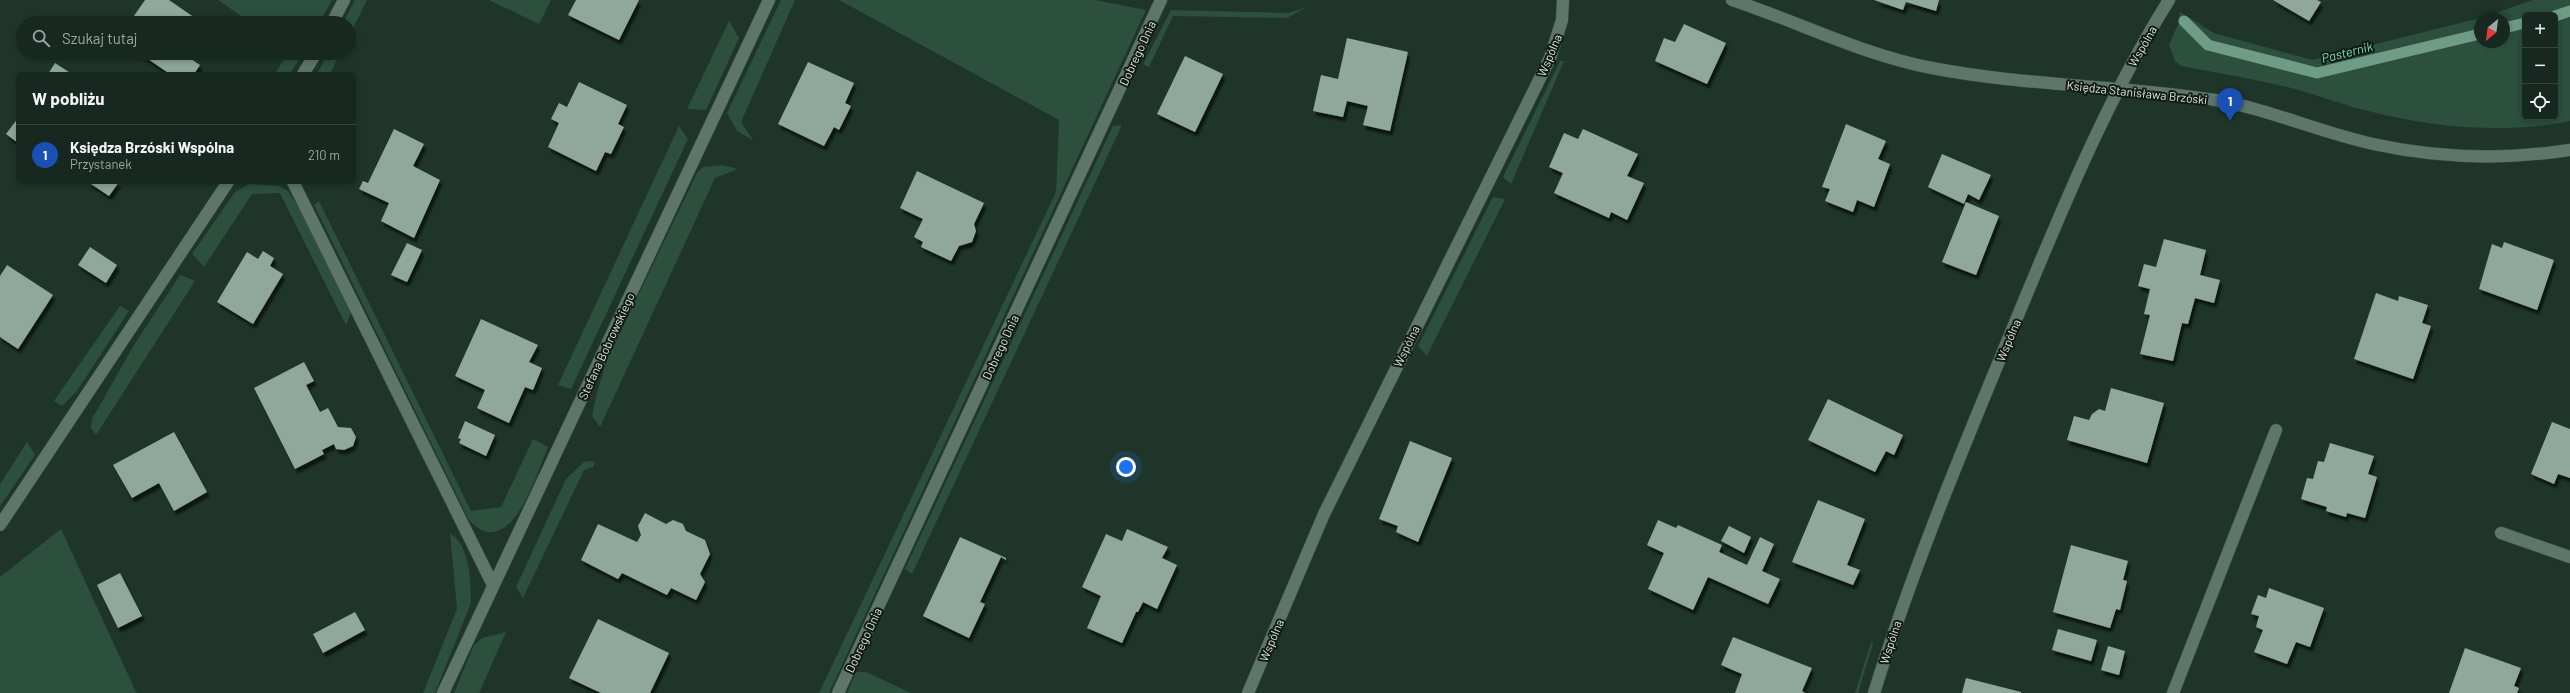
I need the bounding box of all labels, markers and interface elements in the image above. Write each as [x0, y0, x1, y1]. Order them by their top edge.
north arrow [2474, 12, 2510, 48]
map controls [2522, 12, 2558, 120]
button: + [2522, 12, 2558, 48]
search box [16, 16, 356, 60]
street label: Dobrego Dnia [1116, 18, 1158, 88]
street label: Wspólna [2125, 23, 2159, 69]
icon: search [30, 27, 52, 49]
text: Szukaj tutaj [62, 29, 138, 47]
street label: Wspólna [1534, 32, 1564, 78]
water label: Pasternik [2320, 38, 2375, 66]
button: − [2522, 48, 2558, 84]
street label: Księdza Stanisława Brzóski [2066, 78, 2208, 106]
button: locate [2522, 84, 2558, 120]
text: W pobliżu [32, 88, 105, 108]
pin: 1 [2217, 88, 2243, 121]
text: Księdza Brzóski Wspólna [70, 138, 234, 156]
text: 1 [43, 147, 47, 163]
text: 210 m [308, 147, 340, 163]
text: Przystanek [70, 156, 132, 172]
street label: Stefana Bobrowskiego [575, 290, 637, 402]
street label: Dobrego Dnia [979, 312, 1021, 382]
street label: Wspólna [1993, 317, 2023, 363]
street label: Wspólna [1390, 323, 1422, 369]
your location [1116, 457, 1136, 477]
street label: Dobrego Dnia [842, 605, 884, 675]
street label: Wspólna [1256, 617, 1286, 663]
street label: Wspólna [1876, 619, 1904, 665]

